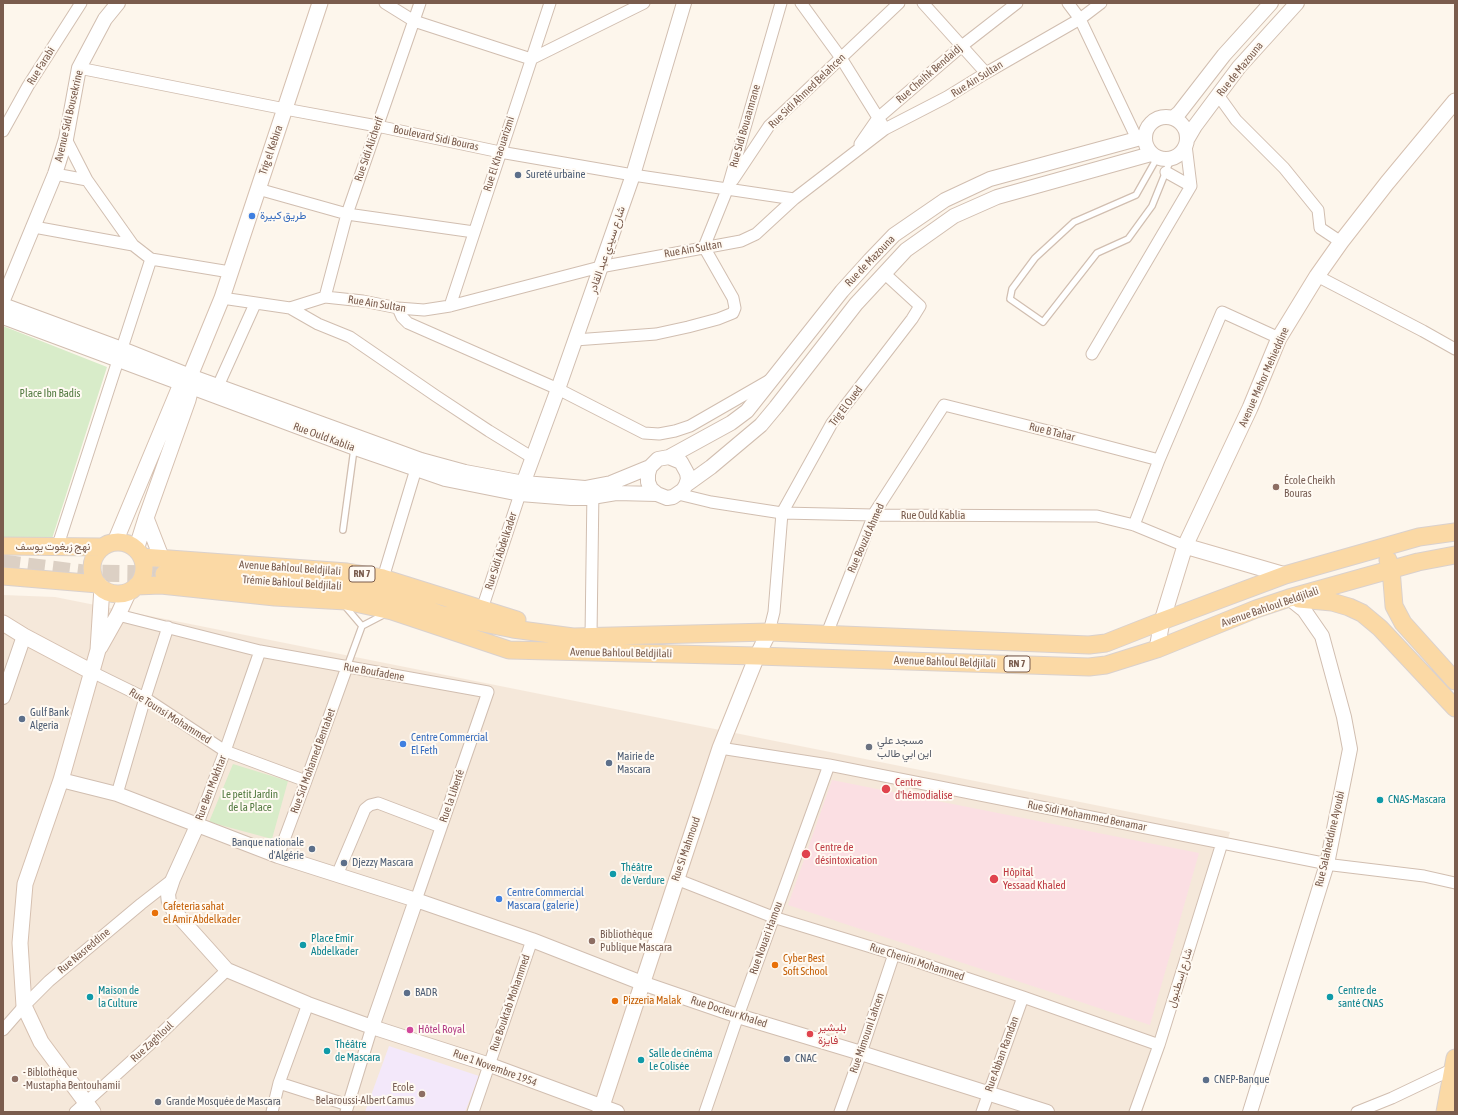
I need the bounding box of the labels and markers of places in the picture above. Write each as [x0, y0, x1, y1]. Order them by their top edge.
place label: Sureté urbaine [526, 168, 585, 182]
marker: Sureté urbaine [513, 170, 523, 180]
place label: طريق كبيرة [260, 209, 306, 223]
marker: طريق كبيرة [247, 211, 257, 221]
place label: École Cheikh Bouras [1284, 474, 1335, 500]
marker: École Cheikh Bouras [1271, 482, 1281, 492]
place label: Gulf Bank Algeria [30, 706, 69, 732]
marker: Gulf Bank Algeria [17, 714, 27, 724]
place label: Centre Commercial El Feth [411, 731, 488, 757]
place label: مسجد علي اين ابي طالب [877, 734, 932, 760]
marker: Centre Commercial El Feth [398, 739, 408, 749]
marker: مسجد علي اين ابي طالب [864, 742, 874, 752]
place label: Mairie de Mascara [617, 750, 654, 776]
marker: Mairie de Mascara [604, 758, 614, 768]
place label: Centre d'hémodialise [895, 776, 953, 802]
marker: Centre d'hémodialise [880, 783, 892, 795]
place label: CNAS-Mascara [1388, 793, 1446, 807]
marker: CNAS-Mascara [1375, 795, 1385, 805]
place label: Banque nationale d'Algérie [232, 836, 304, 862]
place label: Centre de désintoxication [815, 841, 877, 867]
marker: Banque nationale d'Algérie [307, 844, 317, 854]
marker: Centre de désintoxication [800, 848, 812, 860]
place label: Djezzy Mascara [352, 856, 413, 870]
marker: Djezzy Mascara [339, 858, 349, 868]
place label: Théâtre de Verdure [621, 861, 665, 887]
place label: Hôpital Yessaad Khaled [1003, 866, 1066, 892]
marker: Théâtre de Verdure [608, 869, 618, 879]
marker: Hôpital Yessaad Khaled [988, 873, 1000, 885]
place label: Centre Commercial Mascara ( galerie ) [507, 886, 584, 912]
marker: Centre Commercial Mascara ( galerie ) [494, 894, 504, 904]
place label: Cafeteria sahat el Amir Abdelkader [163, 900, 240, 926]
marker: Cafeteria sahat el Amir Abdelkader [150, 908, 160, 918]
place label: Bibliothèque Publique Mascara [600, 928, 672, 954]
place label: Place Emir Abdelkader [311, 932, 358, 958]
marker: Bibliothèque Publique Mascara [587, 936, 597, 946]
marker: Place Emir Abdelkader [298, 940, 308, 950]
place label: Cyber Best Soft School [783, 952, 828, 978]
marker: Cyber Best Soft School [770, 960, 780, 970]
place label: Maison de la Culture [98, 984, 139, 1010]
place label: Centre de santé CNAS [1338, 984, 1383, 1010]
place label: BADR [415, 986, 437, 1000]
marker: BADR [402, 988, 412, 998]
marker: Maison de la Culture [85, 992, 95, 1002]
marker: Centre de santé CNAS [1325, 992, 1335, 1002]
place label: Pizzeria Malak [623, 994, 681, 1008]
marker: Pizzeria Malak [610, 996, 620, 1006]
place label: بلبشير فايزة [818, 1021, 846, 1047]
place label: Hôtel Royal [418, 1023, 465, 1037]
marker: Hôtel Royal [405, 1025, 415, 1035]
marker: بلبشير فايزة [805, 1029, 815, 1039]
place label: Théâtre de Mascara [335, 1038, 380, 1064]
marker: Théâtre de Mascara [322, 1046, 332, 1056]
place label: Salle de cinéma Le Colisée [649, 1047, 713, 1073]
place label: CNAC [795, 1052, 817, 1066]
marker: CNAC [782, 1054, 792, 1064]
marker: Salle de cinéma Le Colisée [636, 1055, 646, 1065]
place label: - Biblothèque -Mustapha Bentouhamii [23, 1066, 120, 1092]
place label: CNEP-Banque [1214, 1073, 1269, 1087]
marker: - Biblothèque -Mustapha Bentouhamii [10, 1074, 20, 1084]
marker: CNEP-Banque [1201, 1075, 1211, 1085]
place label: Ecole Belaroussi-Albert Camus [315, 1081, 414, 1107]
marker: Ecole Belaroussi-Albert Camus [417, 1089, 427, 1099]
place label: Grande Mosquée de Mascara [166, 1095, 281, 1109]
marker: Grande Mosquée de Mascara [153, 1097, 163, 1107]

